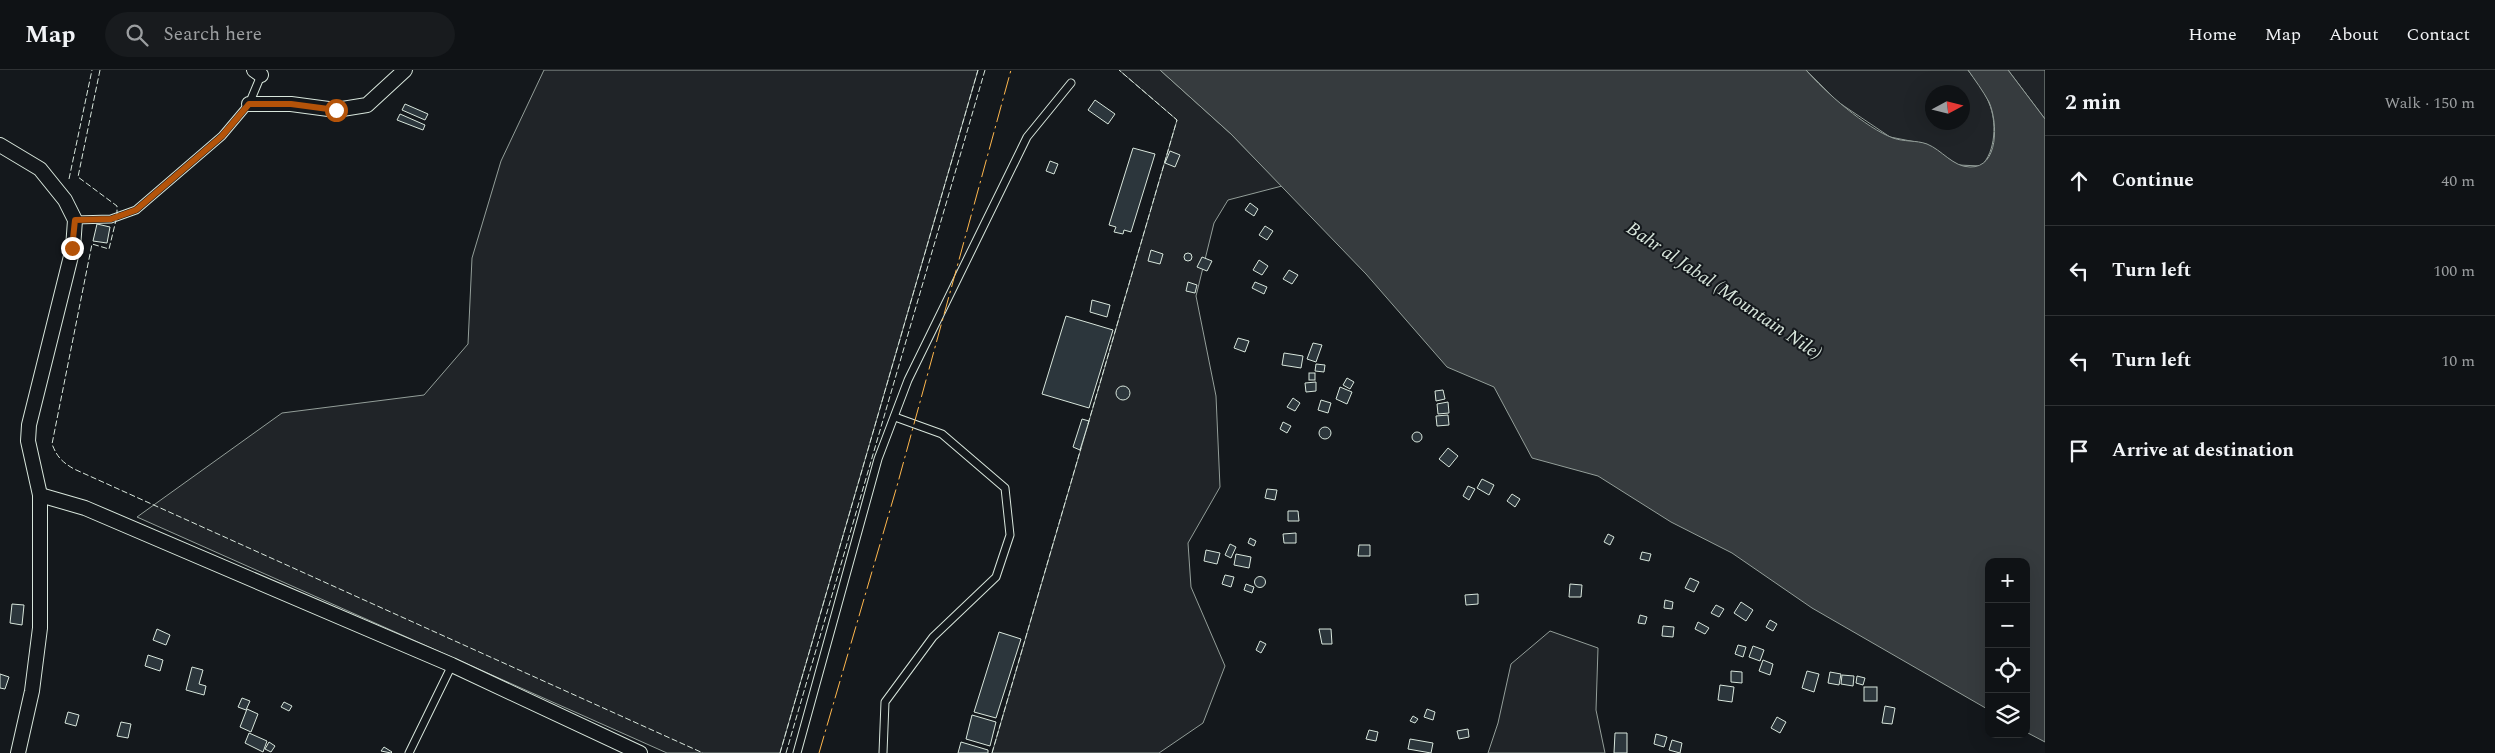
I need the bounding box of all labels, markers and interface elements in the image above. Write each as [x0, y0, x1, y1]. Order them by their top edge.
search box [105, 12, 455, 57]
text: Map [25, 17, 75, 53]
text: Search here [163, 20, 262, 49]
icon: search [123, 21, 151, 49]
text: Home [2188, 21, 2237, 48]
text: Map [2265, 21, 2301, 48]
text: About [2329, 21, 2379, 48]
text: Contact [2407, 21, 2470, 48]
north arrow [1925, 85, 1970, 130]
text: 2 min [2065, 87, 2121, 119]
text: Walk · 150 m [2384, 91, 2475, 115]
route start [325, 99, 348, 122]
text: Continue [2112, 166, 2194, 195]
icon: ahead [2065, 167, 2093, 195]
text: 40 m [2441, 169, 2475, 193]
water label: Bahr al Jabal (Mountain Nile) [1620, 214, 1828, 368]
route end [61, 237, 84, 260]
text: Turn left [2112, 256, 2191, 285]
icon: left [2065, 257, 2093, 285]
text: 100 m [2433, 259, 2475, 283]
text: Turn left [2112, 346, 2191, 375]
icon: left [2065, 347, 2093, 375]
text: 10 m [2441, 349, 2475, 373]
text: Arrive at destination [2112, 436, 2294, 465]
icon: arrive [2065, 437, 2093, 465]
map controls [1985, 558, 2030, 738]
button: + [1985, 558, 2030, 603]
button: − [1985, 603, 2030, 648]
button: locate [1985, 648, 2030, 693]
button: layers [1985, 693, 2030, 738]

